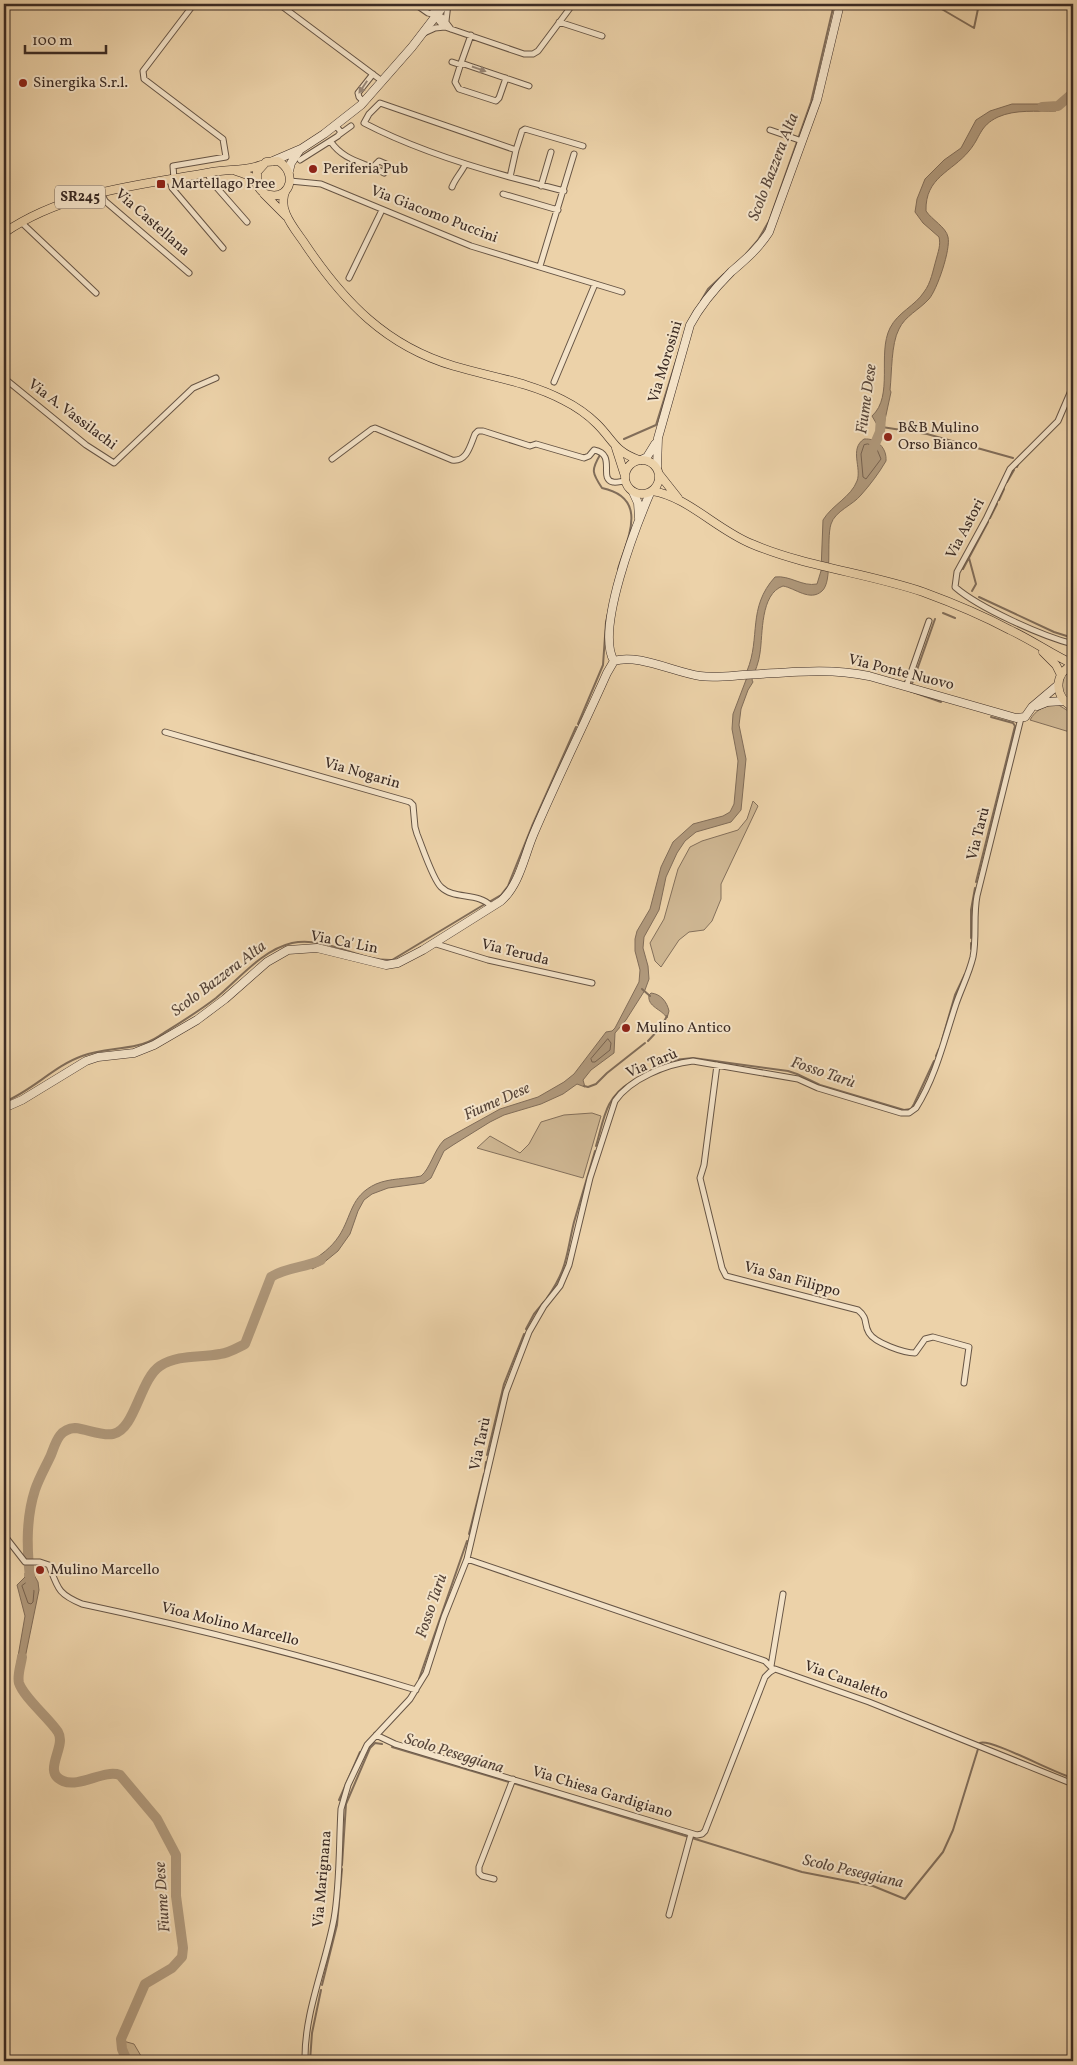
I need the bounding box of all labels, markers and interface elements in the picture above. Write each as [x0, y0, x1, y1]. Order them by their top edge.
scale bar [25, 22, 106, 54]
text: 100 m [32, 31, 72, 52]
one-way arrow [472, 66, 487, 74]
place label: Sinergika S.r.l. [33, 73, 128, 94]
marker: Sinergika S.r.l. [17, 77, 29, 89]
one-way arrow [359, 80, 368, 94]
water label: Scolo Bazzera Alta [743, 110, 805, 224]
place label: Periferia Pub [323, 159, 408, 180]
marker: Periferia Pub [307, 163, 319, 175]
place label: Martellago Pree [171, 174, 275, 195]
marker: Martellago Pree [155, 178, 167, 190]
street label: Via Giacomo Puccini [367, 181, 501, 249]
street label: Via Castellana [110, 184, 194, 262]
road number: SR245 [55, 186, 105, 208]
street label: Via Morosini [644, 318, 688, 406]
water label: Fiume Dese [851, 362, 883, 435]
street label: Via A. Vassilachi [23, 375, 121, 455]
place label: B&B Mulino Orso Bianco [898, 418, 979, 456]
marker: B&B Mulino Orso Bianco [882, 431, 894, 443]
street label: Via Astori [941, 495, 991, 563]
street label: Via Ponte Nuovo [846, 650, 956, 696]
street label: Via Nogarin [321, 753, 403, 795]
street label: Via Tarù [962, 805, 996, 863]
street label: Via Ca' Lin [308, 926, 380, 960]
street label: Via Teruda [479, 934, 551, 972]
water label: Scolo Bazzera Alta [167, 936, 271, 1022]
place label: Mulino Antico [636, 1018, 731, 1039]
marker: Mulino Antico [620, 1022, 632, 1034]
street label: Via Tarù [623, 1044, 681, 1084]
water label: Fosso Tarù [788, 1052, 858, 1094]
water label: Fiume Dese [460, 1078, 534, 1126]
street label: Via San Filippo [742, 1257, 842, 1303]
street label: Via Tarù [465, 1415, 497, 1473]
place label: Mulino Marcello [50, 1560, 160, 1581]
marker: Mulino Marcello [34, 1564, 46, 1576]
water label: Fosso Tarù [411, 1571, 453, 1641]
street label: Vioa Molino Marcello [159, 1598, 301, 1652]
street label: Via Canaletto [801, 1656, 891, 1706]
water label: Scolo Peseggiana [402, 1728, 507, 1780]
street label: Via Chiesa Gardigiano [529, 1762, 675, 1824]
street label: Via Marignana [308, 1830, 338, 1928]
water label: Scolo Peseggiana [800, 1850, 906, 1894]
water label: Fiume Dese [150, 1861, 176, 1933]

